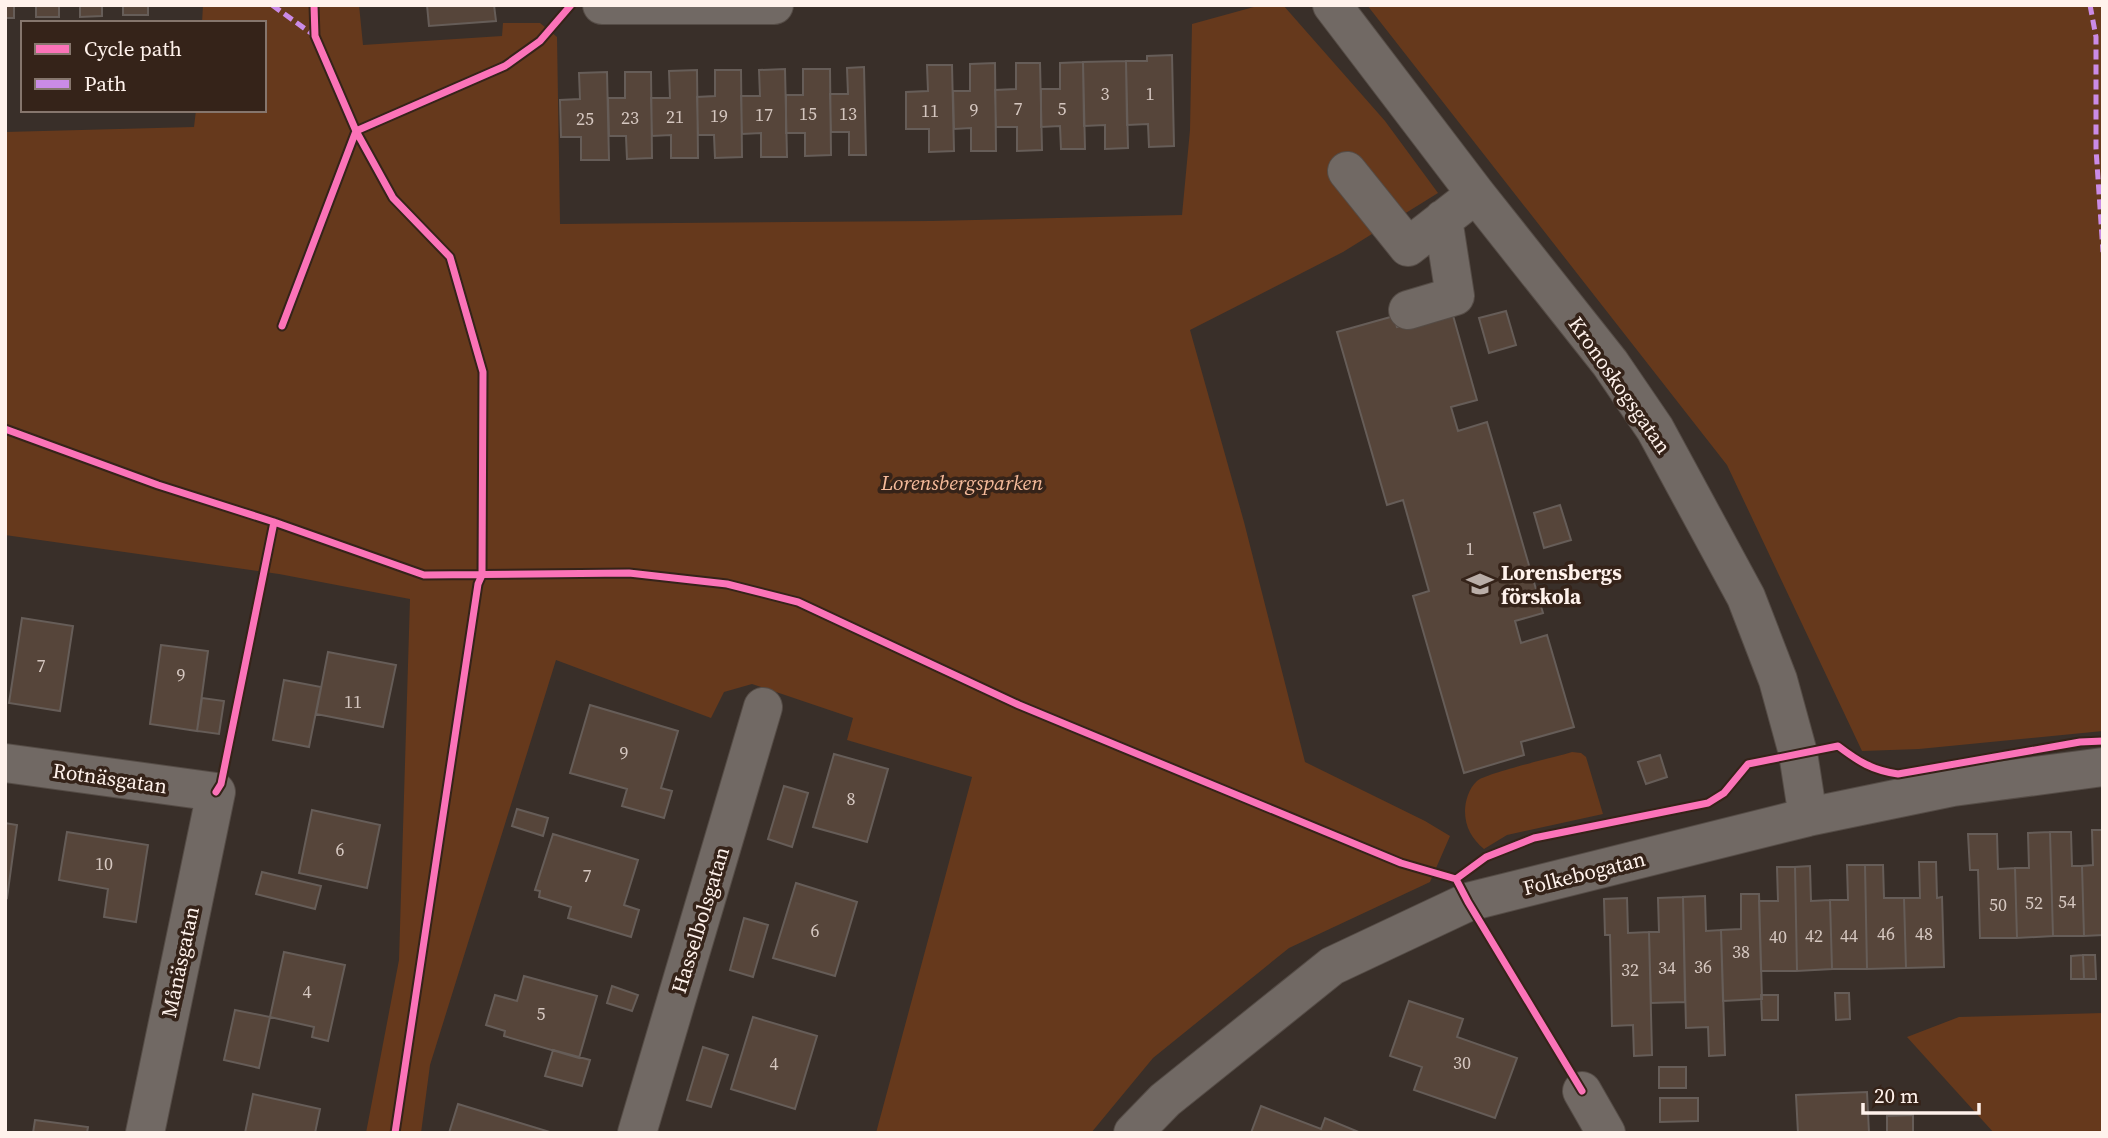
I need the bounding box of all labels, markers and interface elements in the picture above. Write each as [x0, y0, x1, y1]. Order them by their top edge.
legend [21, 21, 266, 112]
text: Cycle path [84, 34, 182, 63]
text: Path [84, 69, 127, 98]
house number: 3 [1101, 81, 1110, 106]
house number: 1 [1146, 81, 1155, 106]
house number: 7 [1014, 96, 1023, 121]
house number: 5 [1058, 96, 1067, 121]
house number: 9 [970, 97, 979, 122]
house number: 11 [921, 98, 939, 123]
house number: 15 [799, 101, 817, 126]
house number: 13 [839, 101, 857, 126]
house number: 17 [755, 102, 773, 127]
house number: 19 [710, 103, 728, 128]
house number: 21 [666, 104, 684, 129]
house number: 23 [621, 105, 639, 130]
house number: 25 [576, 106, 594, 131]
street label: Kronoskogsgatan [1562, 311, 1678, 460]
park label: Lorensbergsparken [880, 468, 1043, 497]
house number: 1 [1466, 536, 1475, 561]
place label: Lorensbergs förskola [1501, 558, 1622, 611]
school or university icon: Lorensbergs förskola [1465, 569, 1495, 599]
house number: 7 [37, 653, 46, 678]
house number: 9 [177, 662, 186, 687]
house number: 11 [344, 689, 362, 714]
house number: 9 [620, 740, 629, 765]
street label: Rotnäsgatan [51, 756, 169, 800]
house number: 8 [847, 786, 856, 811]
house number: 6 [336, 837, 345, 862]
street label: Hasselbolsgatan [664, 843, 736, 997]
street label: Folkebogatan [1520, 844, 1649, 902]
house number: 10 [95, 851, 113, 876]
house number: 7 [583, 863, 592, 888]
house number: 54 [2058, 889, 2076, 914]
house number: 52 [2025, 890, 2043, 915]
house number: 50 [1989, 892, 2007, 917]
street label: Månäsgatan [154, 903, 206, 1020]
house number: 6 [811, 918, 820, 943]
house number: 46 [1877, 921, 1895, 946]
house number: 48 [1915, 921, 1933, 946]
house number: 42 [1805, 923, 1823, 948]
house number: 44 [1840, 923, 1858, 948]
house number: 40 [1769, 924, 1787, 949]
house number: 38 [1732, 939, 1750, 964]
house number: 36 [1694, 954, 1712, 979]
house number: 34 [1658, 955, 1676, 980]
house number: 32 [1621, 957, 1639, 982]
house number: 4 [303, 979, 312, 1004]
house number: 5 [537, 1001, 546, 1026]
house number: 30 [1453, 1050, 1471, 1075]
house number: 4 [770, 1051, 779, 1076]
scale bar [1863, 1072, 1979, 1116]
text: 20 m [1874, 1081, 1919, 1110]

